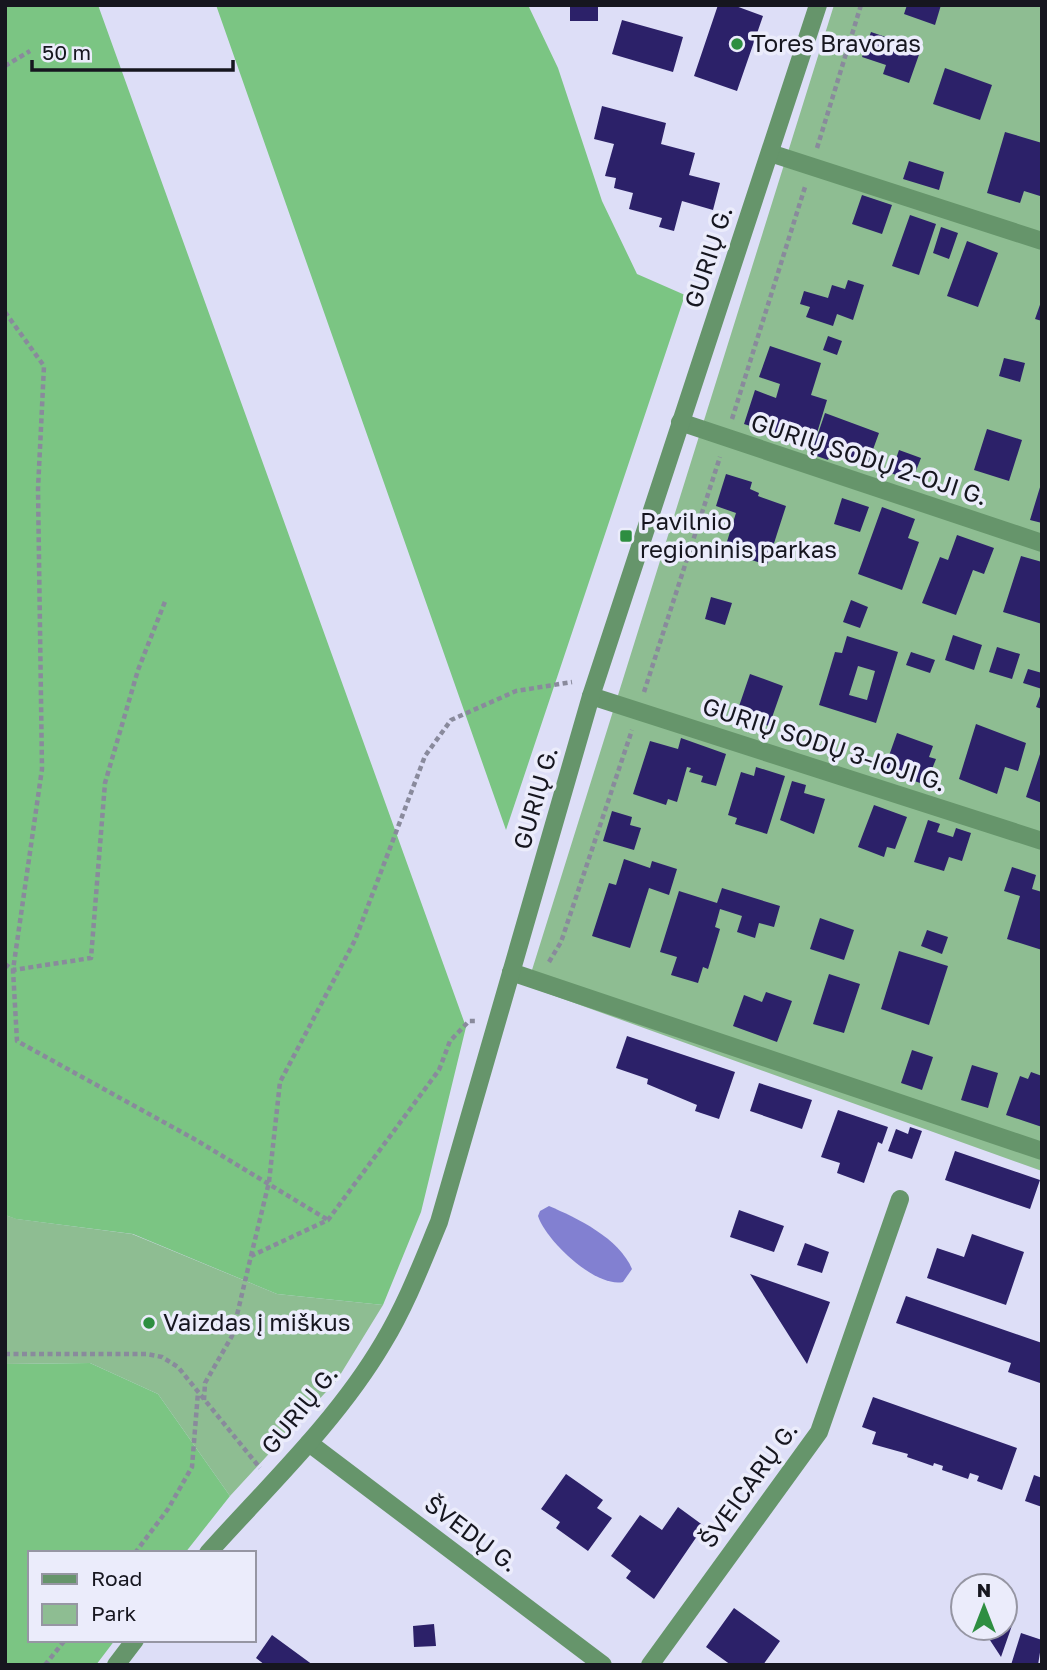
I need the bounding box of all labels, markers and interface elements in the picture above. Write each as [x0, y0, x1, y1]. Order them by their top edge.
scale bar [32, 28, 233, 72]
place label: Tores Bravoras [751, 28, 921, 57]
marker: Tores Bravoras [729, 36, 745, 52]
text: 50 m [42, 39, 91, 65]
street label: GURIŲ G. [677, 202, 738, 311]
street label: GURIŲ SODŲ 2-OJI G. [748, 407, 991, 510]
place label: Pavilnio regioninis parkas [640, 506, 837, 563]
marker: Pavilnio regioninis parkas [618, 528, 634, 544]
street label: GURIŲ SODŲ 3-IOJI G. [699, 691, 950, 797]
street label: GURIŲ G. [506, 743, 563, 852]
place label: Vaizdas į miškus [163, 1307, 351, 1336]
marker: Vaizdas į miškus [141, 1315, 157, 1331]
street label: GURIŲ G. [254, 1359, 343, 1459]
street label: ŠVEICARŲ G. [692, 1416, 803, 1553]
street label: ŠVEDŲ G. [419, 1488, 524, 1577]
legend [28, 1551, 256, 1642]
text: Road [91, 1565, 142, 1591]
north arrow [949, 1572, 1019, 1642]
text: N [977, 1578, 991, 1601]
text: Park [91, 1600, 137, 1626]

